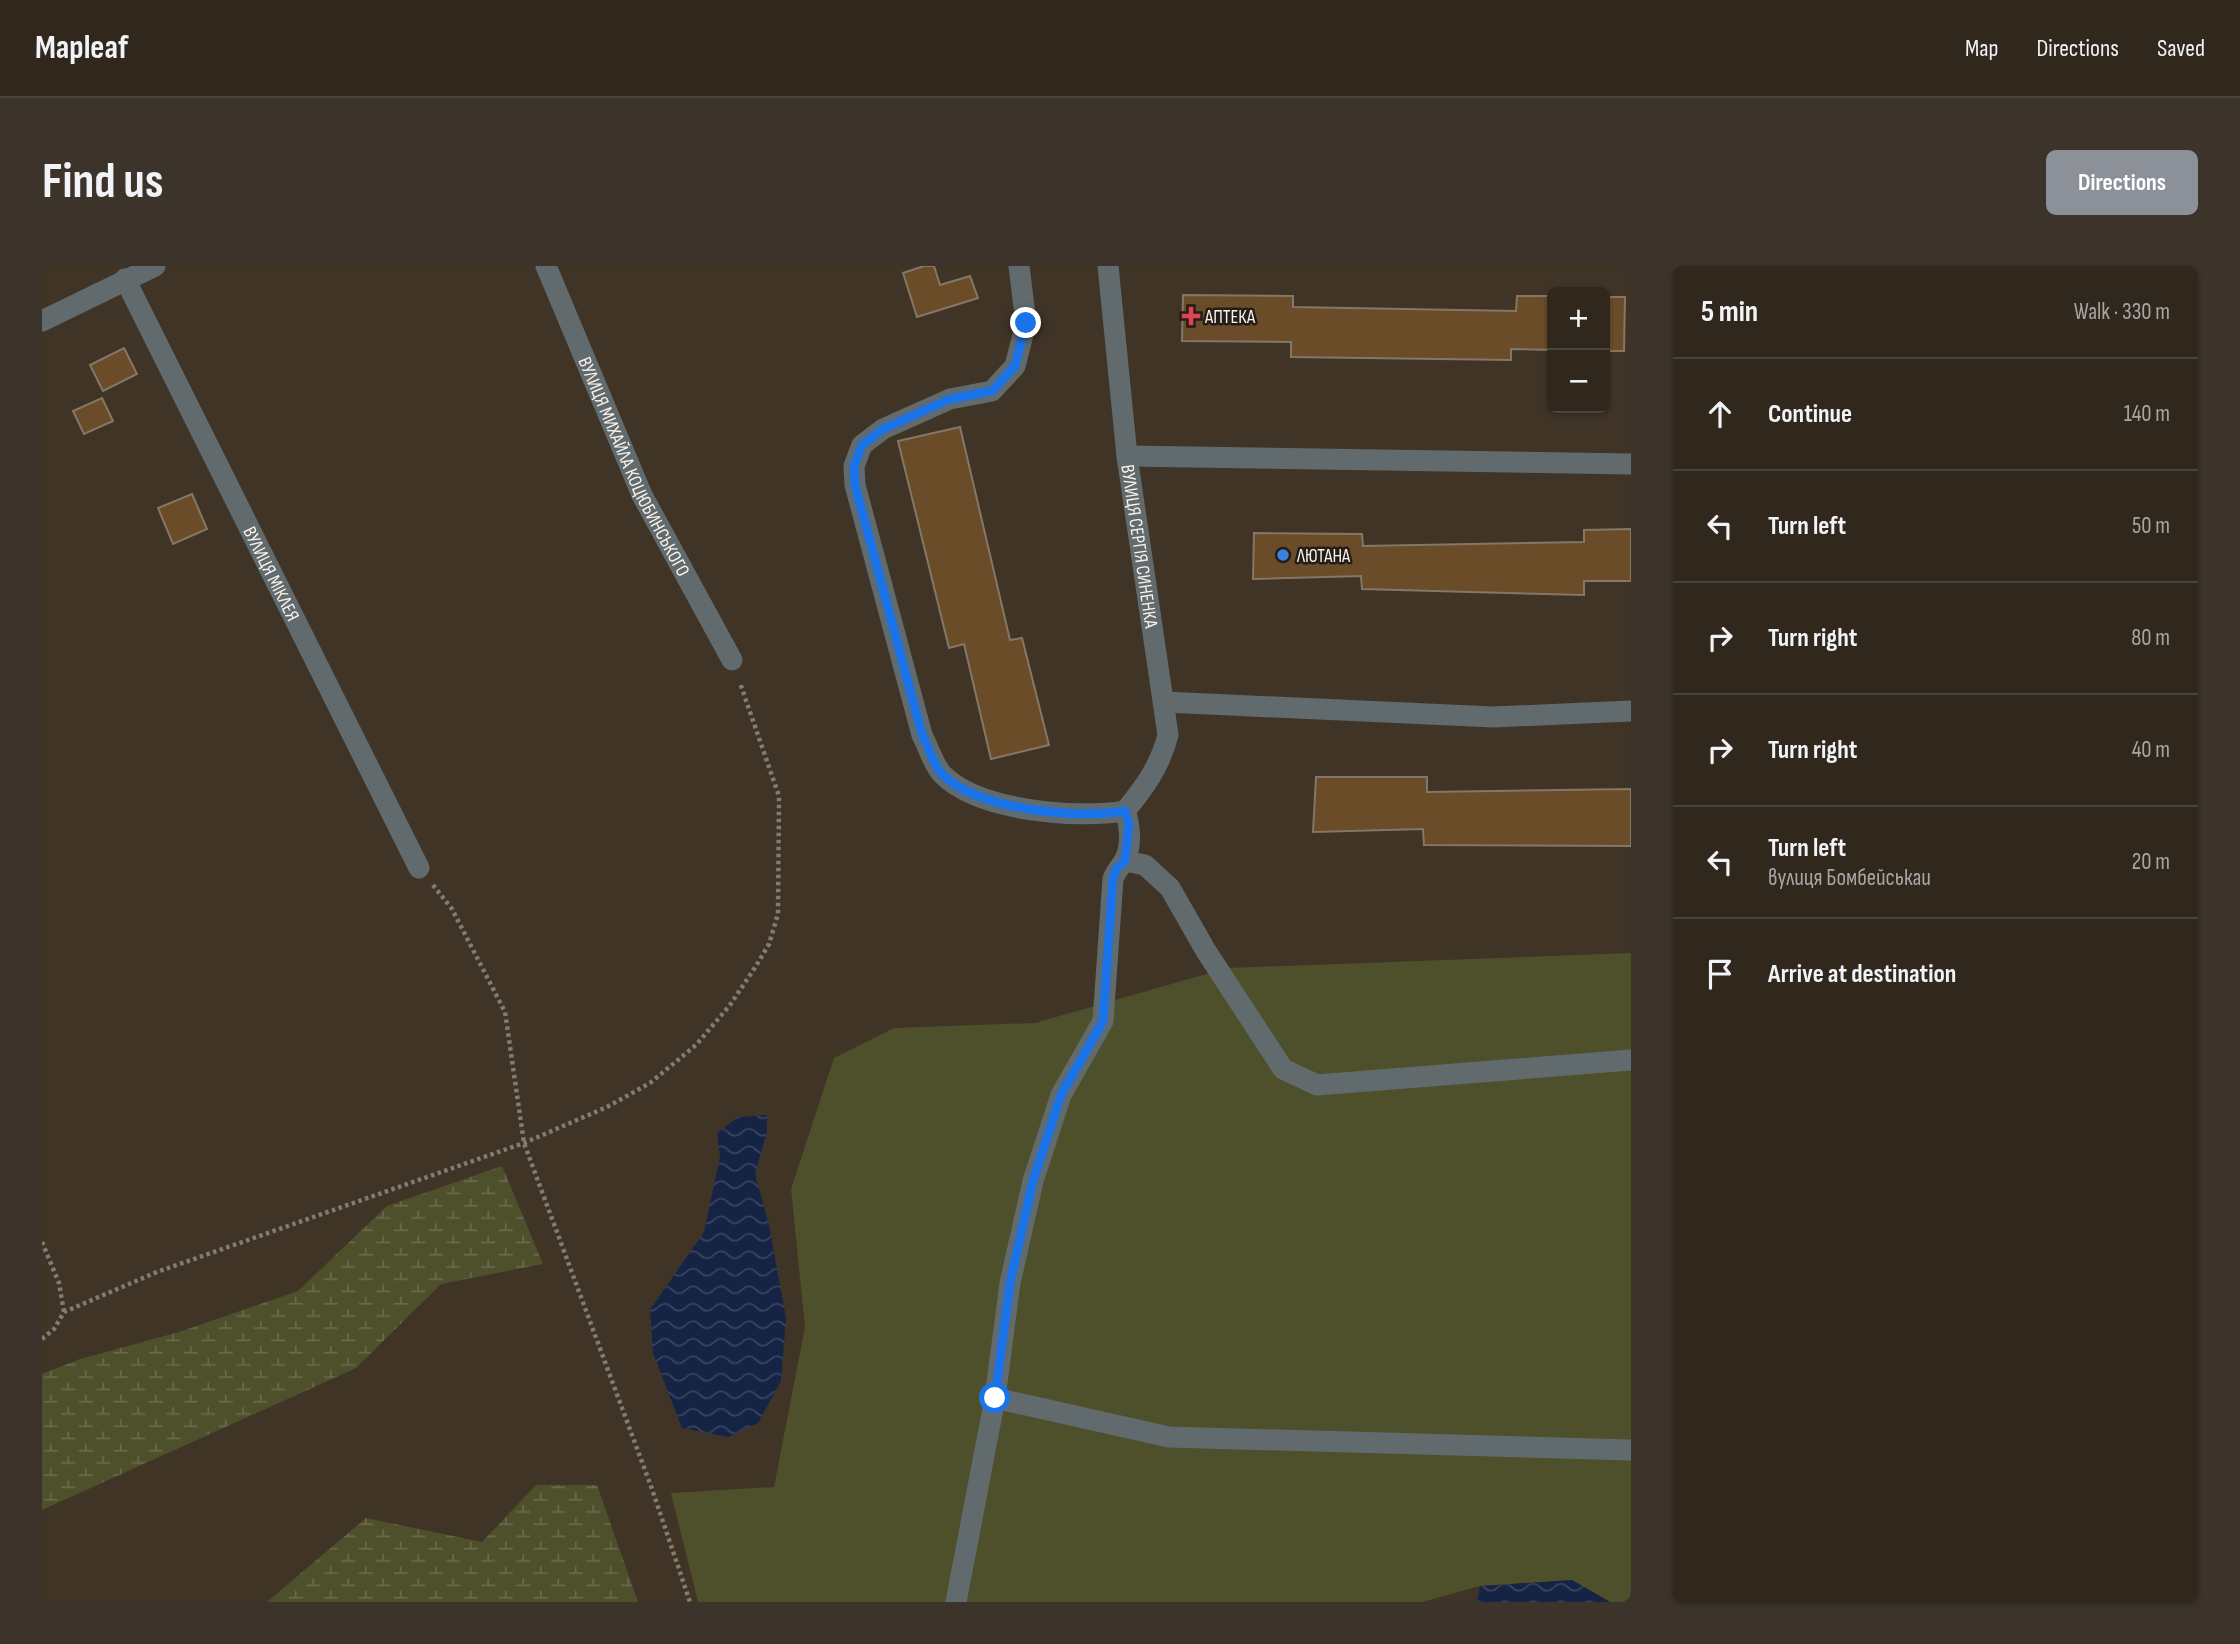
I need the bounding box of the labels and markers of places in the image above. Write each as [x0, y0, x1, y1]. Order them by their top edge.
place label: АПТЕКА [1204, 306, 1256, 329]
marker: АПТЕКА [1183, 308, 1199, 324]
place label: ЛЮТАНА [1296, 545, 1351, 568]
marker: ЛЮТАНА [1275, 547, 1291, 563]

